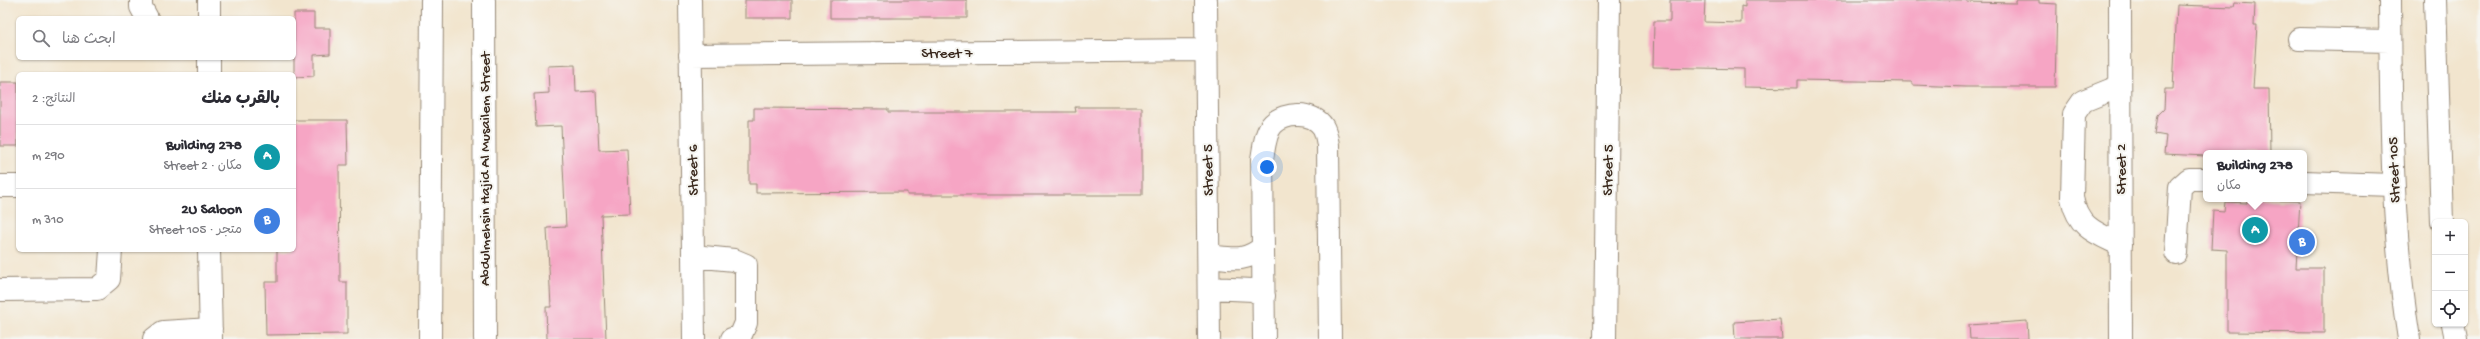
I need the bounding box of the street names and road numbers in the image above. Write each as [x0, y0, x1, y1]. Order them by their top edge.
street label: Street 7 [921, 45, 974, 63]
street label: Abdulmehsin Hajid Al Musailem Street [477, 50, 495, 286]
street label: Street 105 [2385, 137, 2405, 203]
street label: Street 6 [685, 144, 703, 196]
street label: Street 5 [1200, 144, 1218, 196]
street label: Street 5 [1600, 144, 1618, 196]
street label: Street 2 [2113, 144, 2131, 194]

